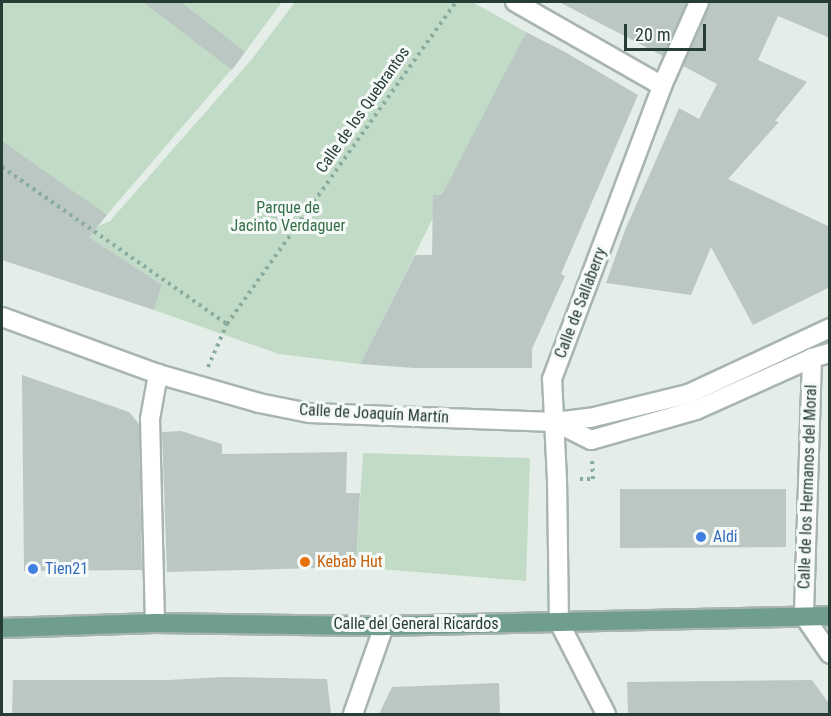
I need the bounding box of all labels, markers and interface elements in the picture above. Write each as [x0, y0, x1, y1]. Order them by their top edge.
scale bar [627, 12, 710, 50]
text: 20 m [635, 24, 670, 45]
street label: Calle de los Quebrantos [312, 43, 414, 177]
park label: Parque de Jacinto Verdaguer [231, 198, 345, 236]
street label: Calle de Sallaberry [551, 245, 611, 361]
street label: Calle de los Hermanos del Moral [795, 384, 821, 590]
street label: Calle de Joaquín Martín [299, 400, 449, 428]
place label: Aldi [713, 527, 738, 547]
marker: Aldi [694, 530, 708, 544]
place label: Kebab Hut [317, 552, 383, 572]
marker: Kebab Hut [298, 555, 312, 569]
place label: Tien21 [45, 559, 88, 579]
marker: Tien21 [26, 562, 40, 576]
street label: Calle del General Ricardos [333, 614, 499, 634]

